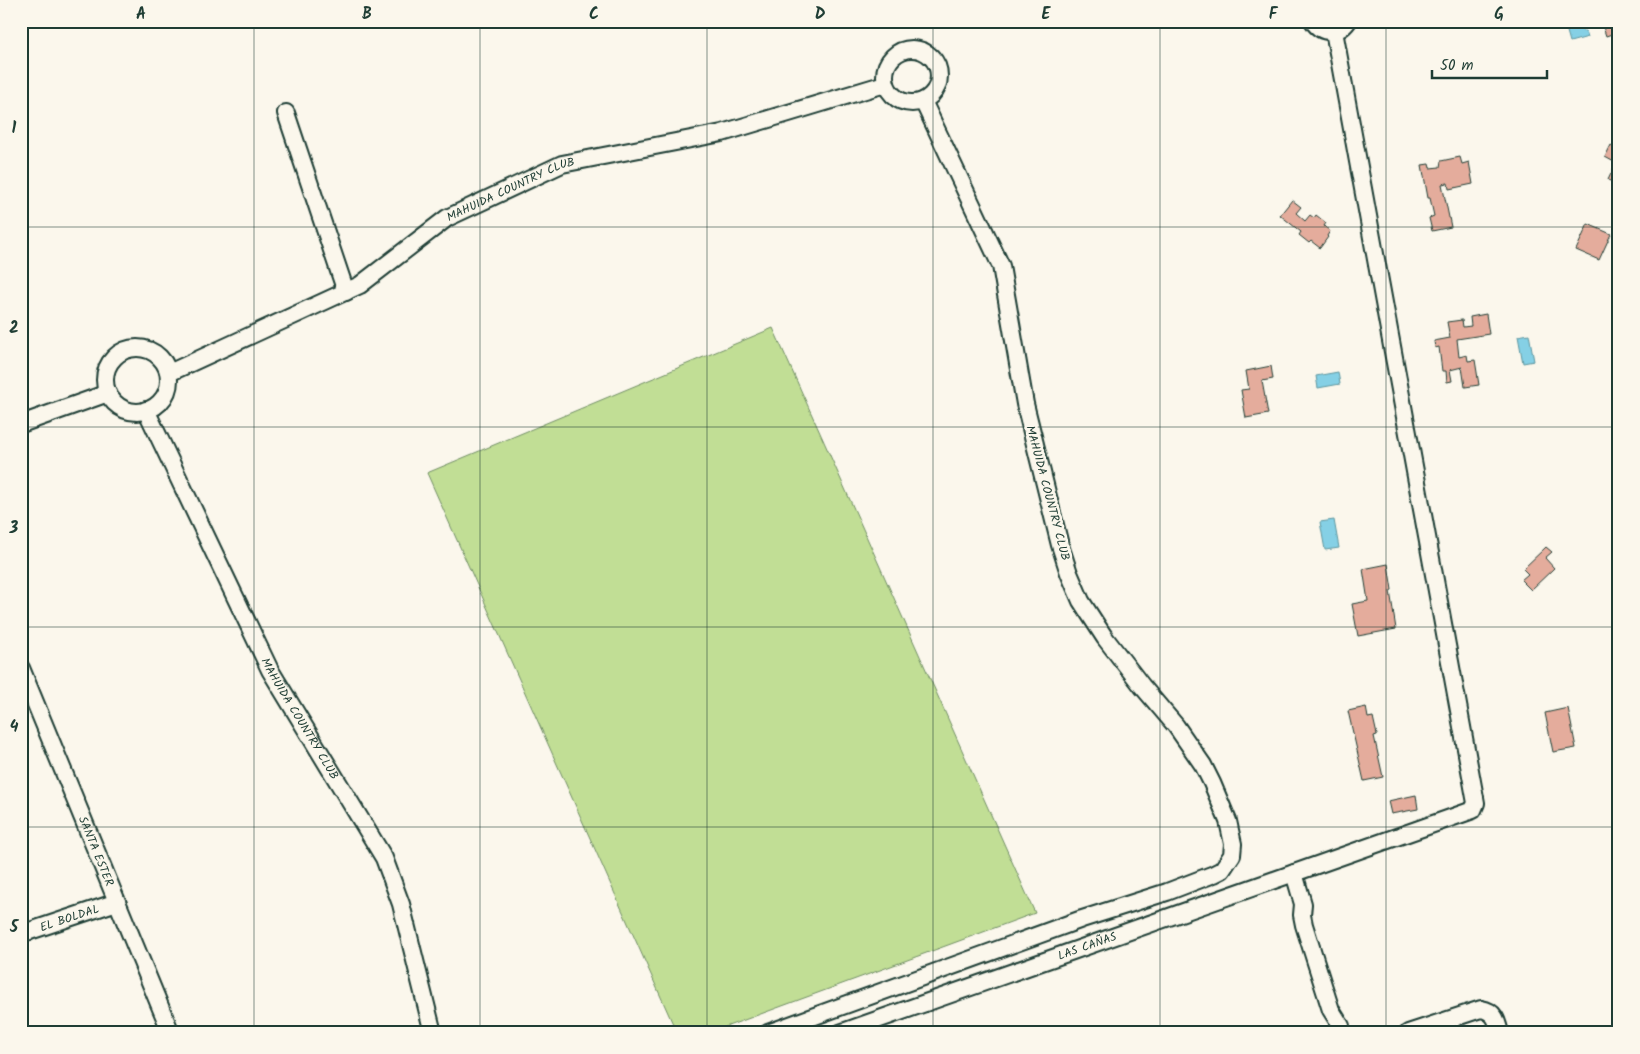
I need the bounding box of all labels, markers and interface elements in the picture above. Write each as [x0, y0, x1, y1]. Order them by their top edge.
text: A [136, 2, 146, 27]
text: B [362, 2, 372, 27]
text: C [589, 2, 599, 27]
text: D [815, 2, 826, 27]
text: E [1042, 2, 1052, 27]
text: F [1269, 2, 1279, 27]
text: G [1494, 2, 1504, 27]
scale bar [1432, 48, 1548, 80]
text: 50 m [1440, 54, 1474, 78]
text: 1 [12, 116, 17, 141]
street label: MAHUIDA COUNTRY CLUB [443, 153, 576, 227]
text: 2 [9, 316, 19, 341]
street label: MAHUIDA COUNTRY CLUB [1020, 423, 1075, 563]
text: 3 [9, 516, 19, 541]
street label: MAHUIDA COUNTRY CLUB [256, 655, 343, 783]
text: 4 [10, 715, 19, 740]
street label: SANTA ESTER [73, 813, 119, 889]
street label: EL BOLDAL [37, 900, 102, 937]
text: 5 [9, 915, 20, 940]
street label: LAS CAÑAS [1055, 927, 1120, 966]

